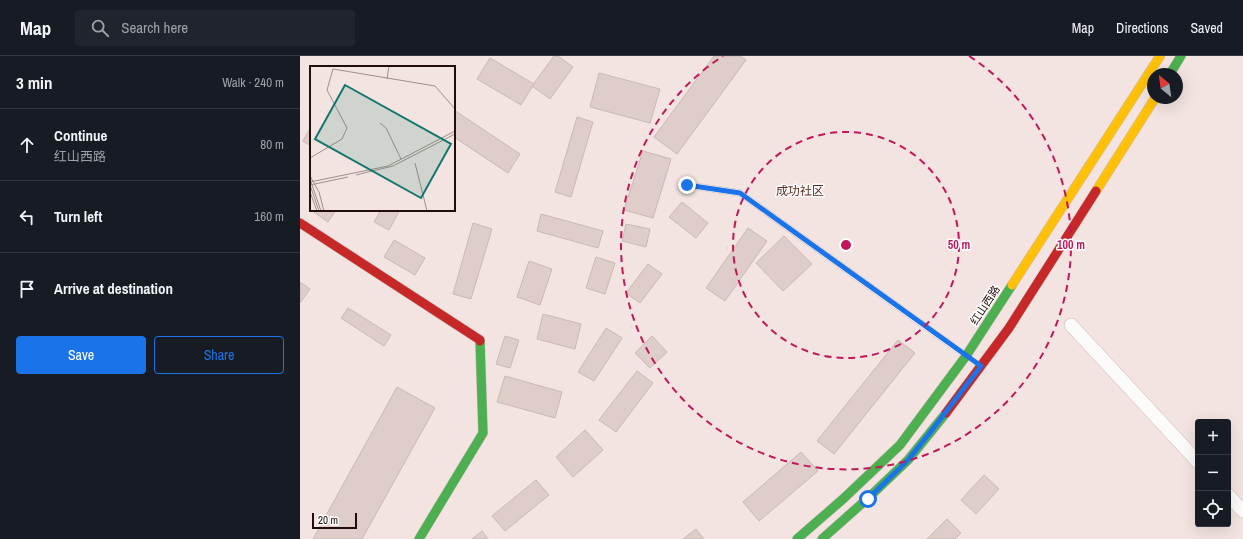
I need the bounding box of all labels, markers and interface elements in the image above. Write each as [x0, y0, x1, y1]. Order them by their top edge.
search box [75, 10, 355, 46]
text: Map [20, 15, 51, 41]
icon: search [89, 17, 111, 39]
text: Search here [121, 17, 188, 38]
text: Map [1072, 19, 1094, 37]
text: Directions [1116, 19, 1168, 37]
text: Saved [1190, 19, 1223, 37]
inset map [310, 66, 455, 211]
north arrow [1147, 68, 1183, 104]
text: 3 min [16, 71, 52, 94]
text: Walk · 240 m [222, 74, 284, 91]
text: Continue [54, 125, 107, 146]
icon: ahead [16, 134, 38, 156]
text: 80 m [260, 136, 284, 153]
text: 红山西路 [54, 148, 106, 165]
route end [678, 176, 696, 194]
district label: 成功社区 [776, 183, 824, 199]
icon: left [16, 206, 38, 228]
text: Turn left [54, 206, 102, 227]
text: 160 m [254, 208, 284, 225]
text: 50 m [948, 237, 970, 253]
text: 100 m [1057, 237, 1085, 253]
centre of rings [839, 238, 853, 252]
icon: arrive [16, 278, 38, 300]
text: Arrive at destination [54, 278, 173, 299]
street label: 红山西路 [967, 283, 1003, 327]
button: Save [16, 336, 146, 374]
button: Share [154, 336, 284, 374]
map controls [1195, 419, 1231, 527]
button: + [1195, 419, 1231, 455]
button: − [1195, 455, 1231, 491]
route start [859, 490, 877, 508]
button: locate [1195, 491, 1231, 527]
scale bar [312, 511, 357, 530]
text: 20 m [318, 513, 338, 527]

